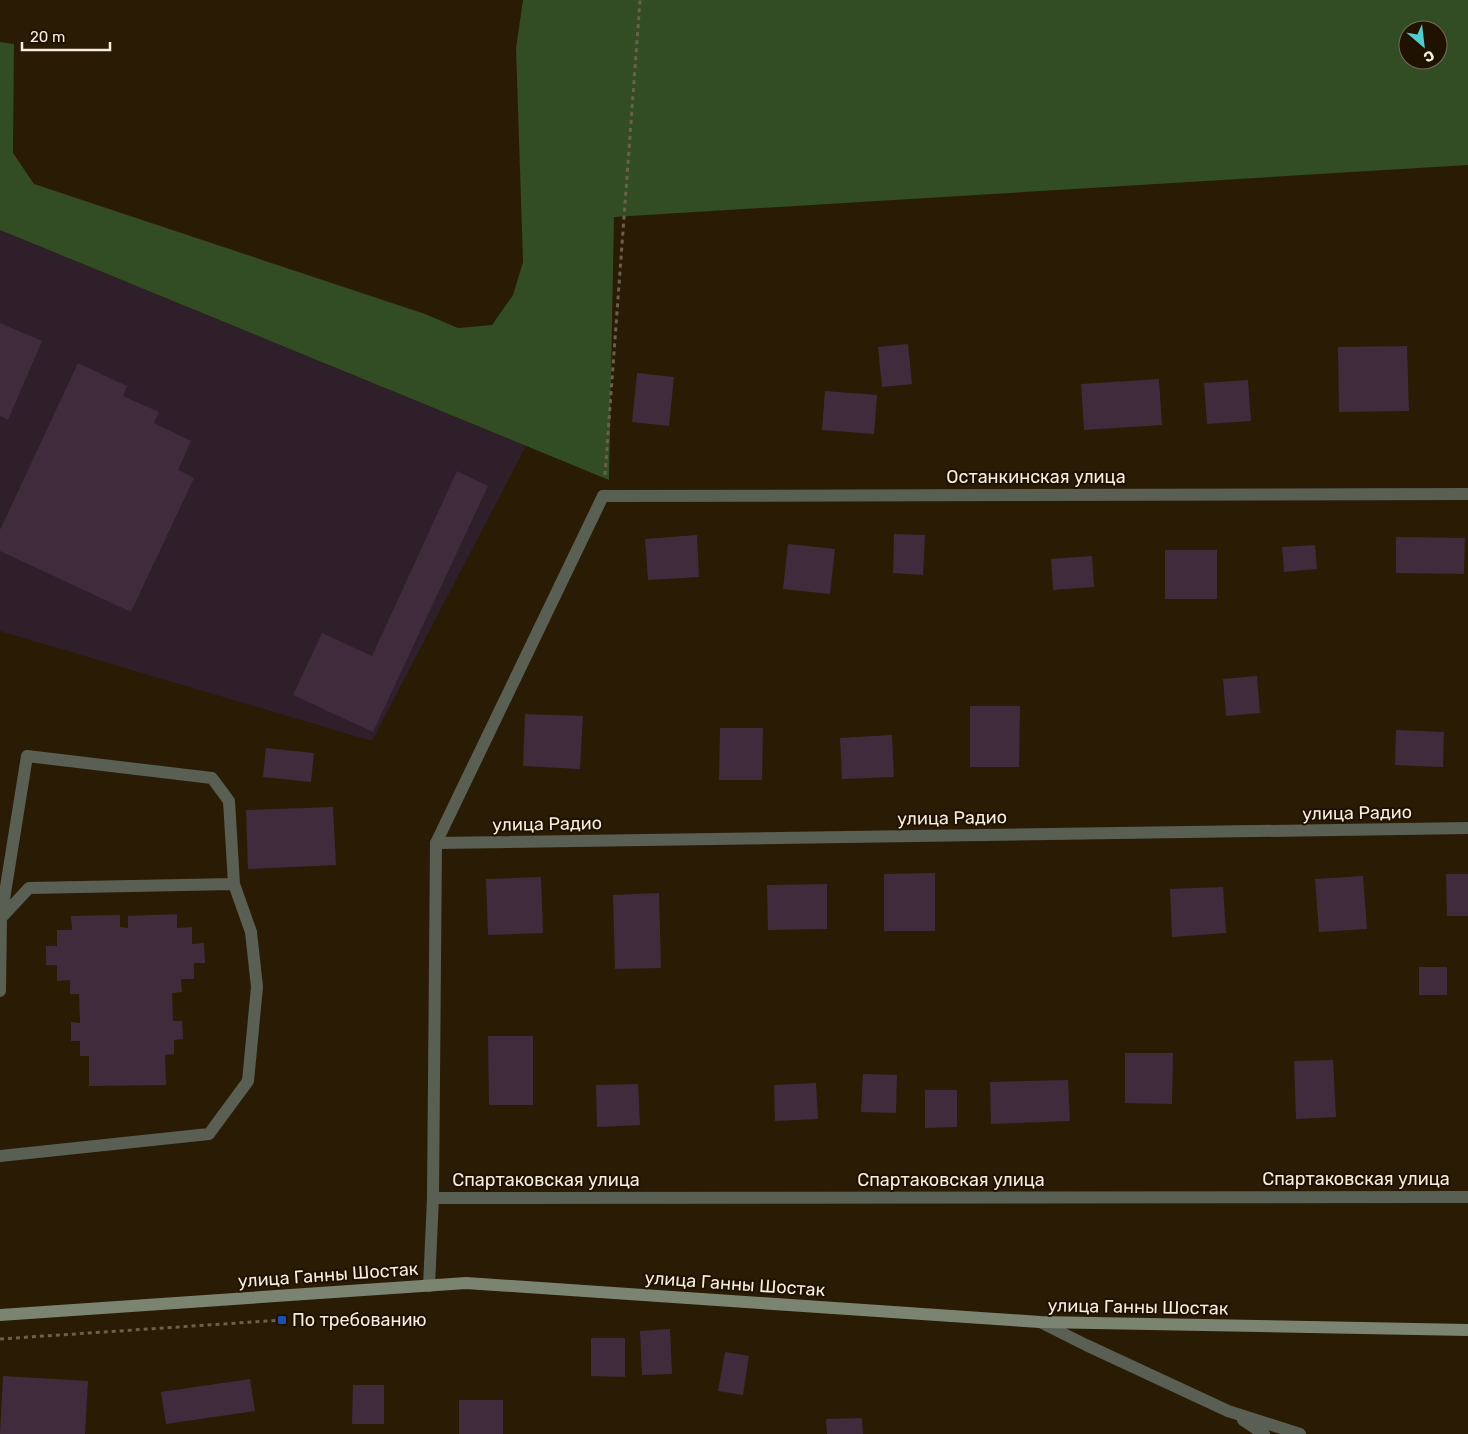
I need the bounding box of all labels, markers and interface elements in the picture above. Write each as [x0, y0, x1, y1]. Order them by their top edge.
scale bar [22, 20, 110, 52]
north arrow [1398, 20, 1448, 70]
text: 20 m [30, 28, 65, 46]
text: С [1420, 46, 1437, 66]
street label: Останкинская улица [946, 466, 1126, 488]
street label: улица Радио [1302, 801, 1412, 825]
street label: улица Радио [897, 806, 1007, 830]
street label: улица Радио [492, 812, 602, 836]
street label: Спартаковская улица [1262, 1168, 1450, 1190]
street label: Спартаковская улица [452, 1169, 640, 1191]
street label: Спартаковская улица [857, 1169, 1045, 1191]
street label: улица Ганны Шостак [237, 1258, 419, 1292]
street label: улица Ганны Шостак [644, 1267, 826, 1301]
street label: улица Ганны Шостак [1047, 1294, 1229, 1320]
place label: По требованию [292, 1309, 427, 1331]
marker: По требованию [276, 1314, 288, 1326]

